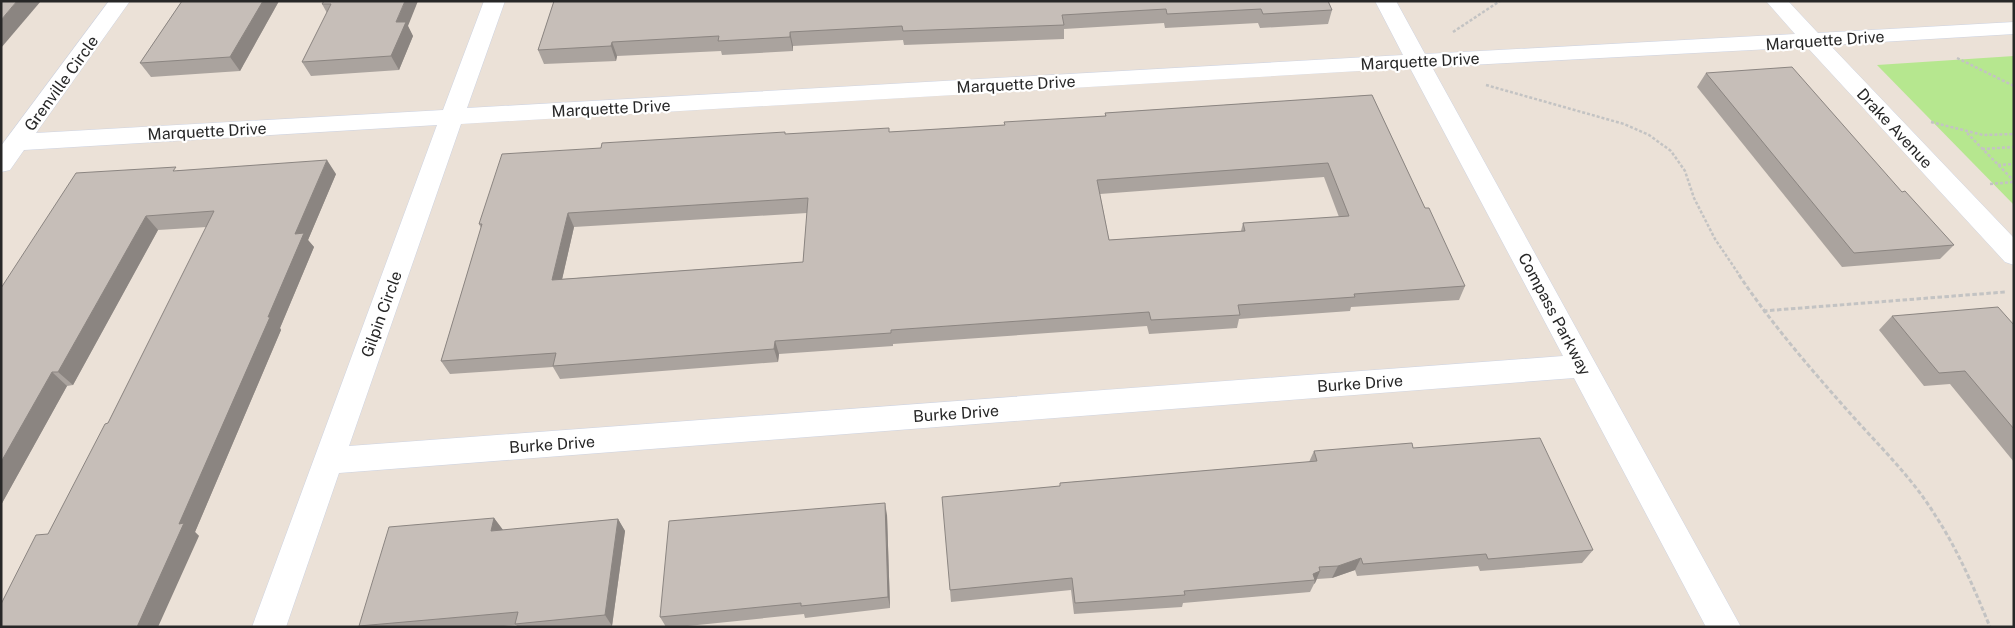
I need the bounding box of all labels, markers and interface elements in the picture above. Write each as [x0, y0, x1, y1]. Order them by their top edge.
street label: Marquette Drive [1765, 27, 1885, 54]
street label: Grenville Circle [20, 32, 102, 135]
street label: Marquette Drive [1360, 49, 1480, 74]
street label: Marquette Drive [956, 72, 1076, 97]
street label: Drake Avenue [1853, 84, 1936, 172]
street label: Marquette Drive [551, 96, 671, 121]
street label: Marquette Drive [147, 119, 267, 144]
street label: Compass Parkway [1514, 250, 1595, 379]
street label: Gilpin Circle [357, 268, 406, 360]
street label: Burke Drive [1316, 371, 1404, 396]
street label: Burke Drive [912, 401, 1000, 426]
street label: Burke Drive [508, 432, 596, 457]

